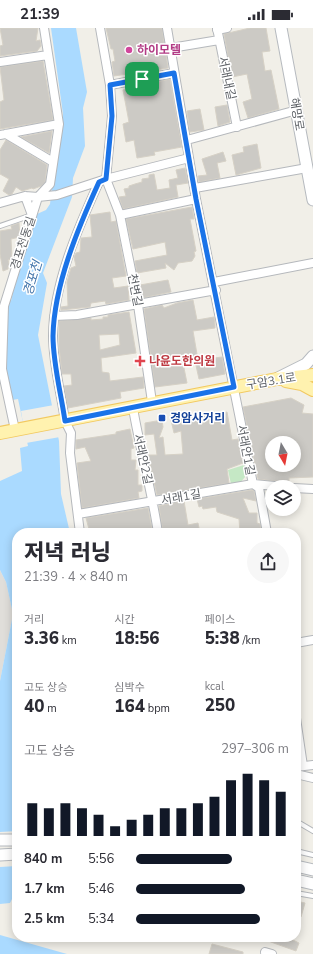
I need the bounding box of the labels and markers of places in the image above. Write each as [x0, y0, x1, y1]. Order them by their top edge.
place label: 하이모텔 [137, 42, 181, 58]
marker: 하이모텔 [124, 45, 134, 55]
pin [125, 62, 159, 96]
place label: 나윤도한의원 [149, 353, 215, 369]
marker: 나윤도한의원 [134, 355, 146, 367]
place label: 경암사거리 [170, 410, 225, 426]
marker: 경암사거리 [157, 413, 167, 423]

